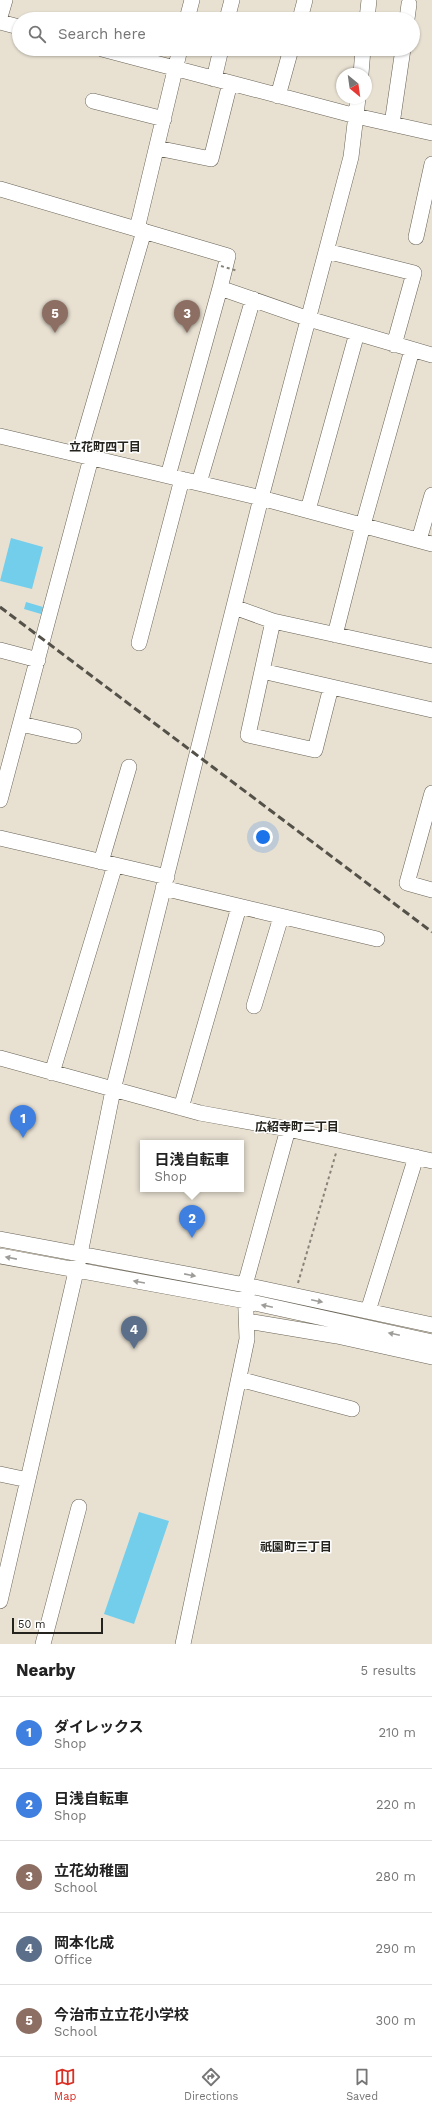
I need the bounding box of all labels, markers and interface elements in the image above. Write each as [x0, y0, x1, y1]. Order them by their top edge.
search box [12, 12, 420, 56]
icon: search [26, 23, 48, 45]
text: Search here [58, 25, 146, 43]
north arrow [336, 68, 372, 104]
pin: 5 [42, 300, 68, 333]
pin: 3 [174, 300, 200, 333]
district label: 立花町四丁目 [69, 440, 141, 454]
your location [253, 827, 273, 847]
pin: 1 [10, 1105, 36, 1138]
district label: 広紹寺町二丁目 [255, 1120, 339, 1134]
popup [140, 1140, 244, 1192]
text: 日浅自転車 [154, 1151, 230, 1169]
text: Shop [154, 1169, 187, 1184]
pin: 2 [179, 1205, 205, 1238]
one-way arrow [5, 1255, 18, 1261]
one-way arrow [184, 1272, 196, 1278]
one-way arrow [133, 1279, 145, 1285]
one-way arrow [311, 1298, 323, 1304]
one-way arrow [261, 1302, 273, 1308]
pin: 4 [121, 1316, 147, 1349]
one-way arrow [388, 1330, 400, 1336]
district label: 祇園町三丁目 [260, 1540, 332, 1554]
scale bar [12, 1616, 103, 1635]
text: 50 m [18, 1618, 45, 1631]
text: Nearby [16, 1660, 75, 1680]
text: 5 results [361, 1663, 416, 1678]
text: ダイレックス [54, 1718, 144, 1736]
text: 1 [26, 1725, 32, 1740]
text: 210 m [378, 1725, 416, 1740]
text: Shop [54, 1736, 86, 1751]
text: 日浅自転車 [54, 1790, 129, 1808]
text: 2 [25, 1797, 33, 1812]
text: 220 m [376, 1797, 416, 1812]
text: Shop [54, 1808, 86, 1823]
text: 立花幼稚園 [54, 1862, 129, 1880]
text: 3 [25, 1869, 33, 1884]
text: 280 m [376, 1869, 416, 1884]
text: School [54, 1880, 97, 1895]
text: 岡本化成 [54, 1934, 114, 1952]
text: 4 [25, 1941, 33, 1956]
text: 290 m [375, 1941, 416, 1956]
text: Office [54, 1952, 92, 1967]
text: 今治市立立花小学校 [54, 2006, 189, 2024]
text: 5 [25, 2013, 33, 2028]
text: 300 m [375, 2013, 416, 2028]
text: School [54, 2024, 97, 2039]
tab: Map [54, 2066, 76, 2103]
tab: Directions [184, 2066, 238, 2103]
tab: Saved [346, 2066, 378, 2103]

